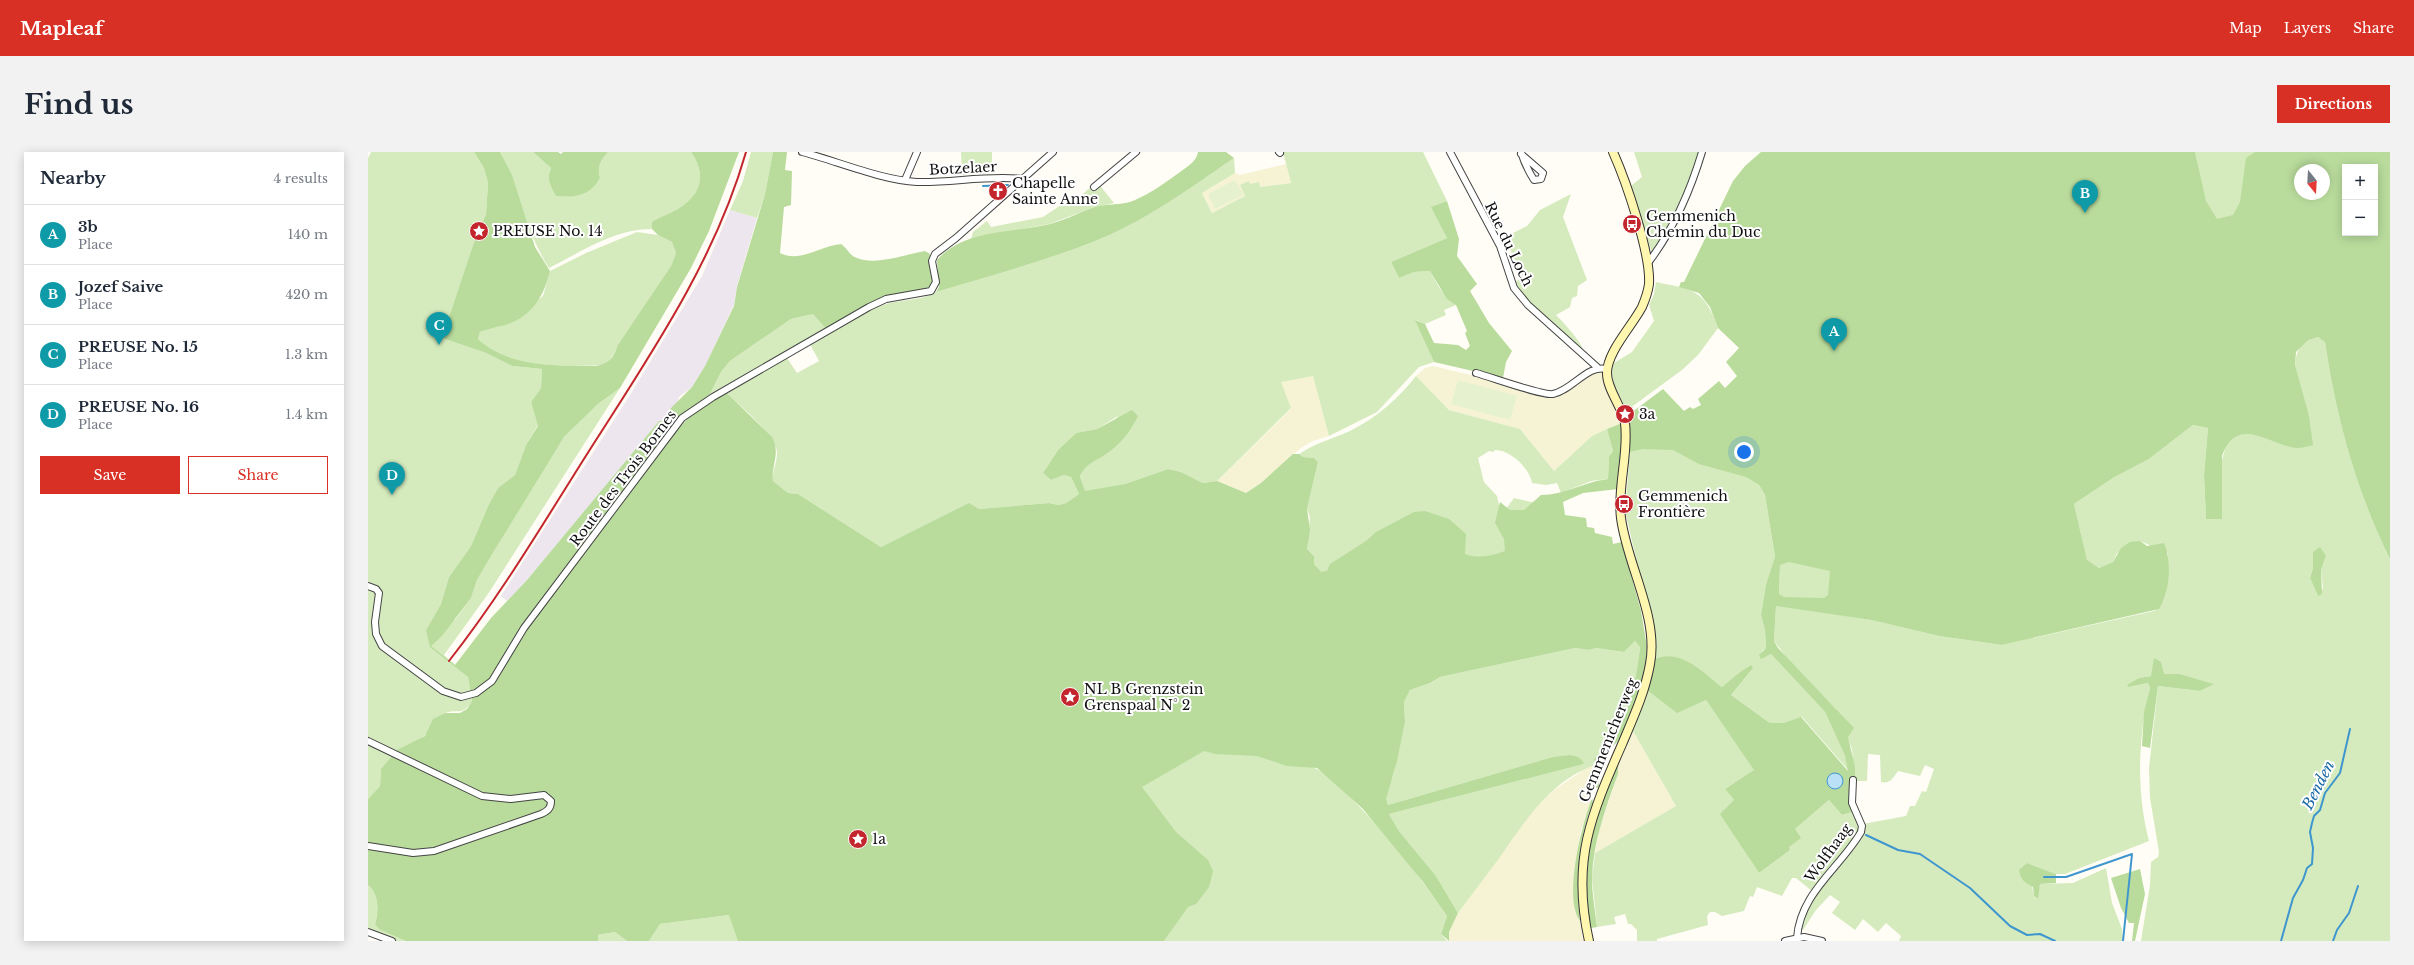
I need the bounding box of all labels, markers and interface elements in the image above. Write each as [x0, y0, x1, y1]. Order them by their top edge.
text: Mapleaf [20, 17, 103, 40]
text: Map [2229, 19, 2262, 37]
text: Layers [2284, 19, 2331, 37]
text: Share [2353, 19, 2394, 37]
button: Directions [2277, 85, 2390, 123]
text: Find us [24, 87, 134, 122]
street label: Botzelaer [929, 157, 998, 179]
north arrow [2294, 164, 2330, 200]
map controls [2342, 164, 2378, 236]
button: + [2342, 164, 2378, 200]
text: Nearby [40, 168, 106, 189]
text: 4 results [274, 170, 328, 187]
place label: Chapelle Sainte Anne [1012, 174, 1098, 208]
church icon: Chapelle Sainte Anne [987, 180, 1009, 202]
pin: B [2072, 180, 2098, 213]
street label: Rue du Loch [1481, 199, 1537, 290]
button: − [2342, 200, 2378, 236]
place label: Gemmenich Chemin du Duc [1646, 207, 1761, 241]
bus stop icon: Gemmenich Chemin du Duc [1621, 213, 1643, 235]
text: 3b [78, 217, 98, 236]
place icon: PREUSE No. 14 [468, 220, 490, 242]
place label: PREUSE No. 14 [493, 222, 603, 240]
text: A [48, 226, 58, 243]
text: 140 m [288, 226, 328, 243]
text: Place [78, 236, 113, 253]
text: Jozef Saive [78, 277, 163, 296]
text: B [48, 286, 58, 303]
text: 420 m [285, 286, 328, 303]
text: Place [78, 296, 113, 313]
pin: C [426, 312, 452, 345]
pin: A [1821, 318, 1847, 351]
text: PREUSE No. 15 [78, 337, 198, 356]
text: C [48, 346, 58, 363]
text: 1.3 km [285, 346, 328, 363]
text: Place [78, 356, 113, 373]
text: PREUSE No. 16 [78, 397, 199, 416]
place icon: 3a [1614, 403, 1636, 425]
place label: 3a [1639, 405, 1656, 423]
text: D [47, 406, 59, 423]
text: 1.4 km [285, 406, 328, 423]
street label: Route des Trois Bornes [566, 406, 680, 550]
text: Place [78, 416, 113, 433]
your location [1734, 442, 1754, 462]
button: Save [40, 456, 180, 494]
button: Share [188, 456, 328, 494]
pin: D [379, 462, 405, 495]
place label: Gemmenich Frontière [1638, 487, 1728, 521]
bus stop icon: Gemmenich Frontière [1613, 493, 1635, 515]
street label: Gemmenicherweg [1575, 675, 1641, 805]
place label: NL B Grenzstein Grenspaal N° 2 [1084, 680, 1204, 714]
place icon: NL B Grenzstein Grenspaal N° 2 [1059, 686, 1081, 708]
water label: Benden [2297, 757, 2338, 814]
street label: Wolfhaag [1800, 820, 1856, 887]
place icon: 1a [847, 828, 869, 850]
place label: 1a [872, 830, 886, 848]

